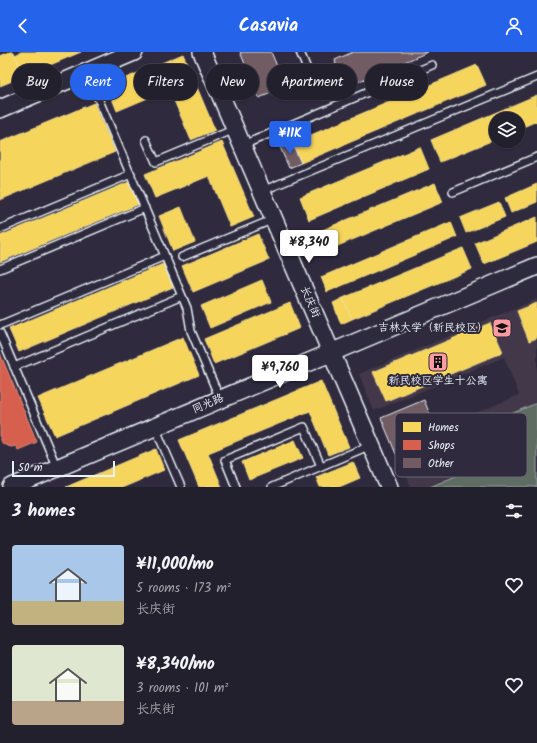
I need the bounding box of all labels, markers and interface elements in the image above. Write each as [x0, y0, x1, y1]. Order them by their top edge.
text: Casavia [239, 12, 298, 41]
icon: back [12, 15, 34, 37]
icon: person [503, 15, 525, 37]
chip: Buy [12, 64, 62, 100]
chip: Rent [70, 64, 126, 100]
chip: Filters [134, 64, 198, 100]
chip: New [206, 64, 259, 100]
chip: Apartment [267, 64, 357, 100]
chip: House [365, 64, 428, 100]
map controls [489, 112, 525, 148]
button: layers [489, 112, 525, 148]
pin: ¥11K [266, 121, 314, 155]
text: ¥11K [278, 123, 302, 144]
pin: ¥8,340 [276, 230, 342, 264]
text: ¥8,340 [289, 232, 329, 253]
street label: 长庆街 [295, 283, 325, 322]
school or university icon: 吉林大学（新民校区） [491, 317, 513, 339]
place label: 吉林大学（新民校区） [378, 319, 488, 337]
building icon: 新民校区学生十公寓 [427, 351, 449, 373]
pin: ¥9,760 [247, 355, 313, 389]
text: ¥9,760 [261, 357, 299, 378]
place label: 新民校区学生十公寓 [389, 372, 488, 390]
street label: 同光路 [189, 389, 227, 419]
legend [395, 413, 527, 477]
text: Homes [428, 419, 459, 437]
text: Shops [428, 437, 455, 455]
text: Other [428, 455, 455, 473]
scale bar [12, 459, 115, 478]
text: 50 m [18, 459, 43, 477]
text: 3 homes [12, 498, 75, 525]
icon: filters [503, 500, 525, 522]
text: ¥11,000/mo [136, 551, 214, 578]
icon: home [44, 561, 92, 609]
icon: heart [503, 574, 525, 596]
text: 5 rooms · 173 m² [136, 578, 231, 599]
text: 长庆街 [136, 599, 175, 620]
text: ¥8,340/mo [136, 651, 215, 678]
icon: home [44, 661, 92, 709]
icon: heart [503, 674, 525, 696]
text: 3 rooms · 101 m² [136, 678, 228, 699]
text: 长庆街 [136, 699, 175, 720]

